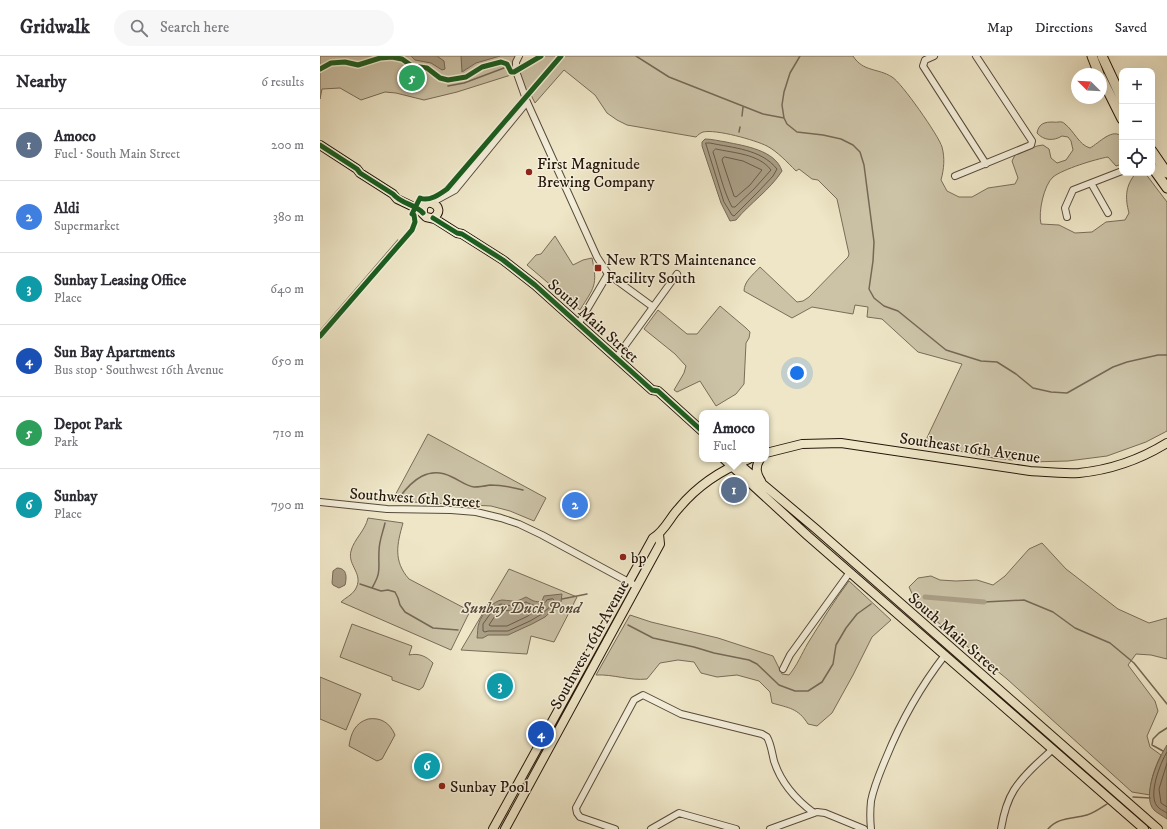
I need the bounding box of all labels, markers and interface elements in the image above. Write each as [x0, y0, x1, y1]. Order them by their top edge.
search box [114, 10, 394, 46]
text: Gridwalk [20, 16, 90, 39]
icon: search [128, 17, 150, 39]
text: Search here [160, 18, 229, 37]
text: Map [987, 19, 1013, 37]
text: Directions [1035, 19, 1093, 37]
text: Saved [1115, 19, 1147, 37]
pin: 5 [399, 63, 425, 93]
north arrow [1071, 68, 1107, 104]
map controls [1119, 68, 1155, 176]
button: + [1119, 68, 1155, 104]
text: Nearby [16, 71, 66, 93]
text: 6 results [261, 74, 304, 90]
button: − [1119, 104, 1155, 140]
text: Amoco [54, 127, 96, 146]
text: 1 [27, 137, 31, 153]
text: 200 m [271, 137, 304, 153]
button: locate [1119, 140, 1155, 176]
text: Fuel · South Main Street [54, 146, 180, 162]
place label: First Magnitude Brewing Company [537, 154, 655, 192]
marker: First Magnitude Brewing Company [524, 167, 534, 177]
text: Aldi [54, 199, 79, 218]
text: 2 [26, 209, 32, 225]
text: 380 m [273, 209, 304, 225]
text: Supermarket [54, 218, 120, 234]
place label: New RTS Maintenance Facility South [606, 250, 757, 288]
marker: New RTS Maintenance Facility South [593, 263, 603, 273]
text: Sunbay Leasing Office [54, 271, 186, 290]
street label: South Main Street [544, 274, 643, 367]
text: 3 [27, 281, 31, 297]
text: 640 m [270, 281, 304, 297]
text: Place [54, 290, 82, 306]
text: Sun Bay Apartments [54, 343, 175, 362]
text: 4 [25, 353, 33, 369]
text: 650 m [271, 353, 304, 369]
text: Bus stop · Southwest 16th Avenue [54, 362, 224, 378]
your location [787, 363, 807, 383]
popup [699, 410, 769, 462]
text: Depot Park [54, 415, 122, 434]
text: Amoco [713, 419, 755, 438]
text: 5 [26, 425, 32, 441]
text: 710 m [273, 425, 304, 441]
street label: Southeast 16th Avenue [898, 428, 1042, 468]
text: Park [54, 434, 78, 450]
text: Fuel [713, 438, 736, 454]
pin: 1 [721, 475, 747, 505]
street label: Southwest 6th Street [349, 483, 481, 513]
text: Sunbay [54, 487, 97, 506]
pin: 2 [562, 490, 588, 520]
text: 6 [26, 497, 32, 513]
text: 790 m [271, 497, 304, 513]
text: Place [54, 506, 82, 522]
place label: bp [631, 548, 647, 568]
marker: bp [618, 552, 628, 562]
street label: Southwest 16th Avenue [546, 576, 634, 713]
street label: South Main Street [904, 588, 1005, 679]
park label: Sunbay Duck Pond [460, 598, 583, 618]
pin: 3 [487, 671, 513, 701]
pin: 4 [528, 719, 554, 749]
pin: 6 [414, 751, 440, 781]
place label: Sunbay Pool [450, 777, 529, 797]
marker: Sunbay Pool [437, 781, 447, 791]

